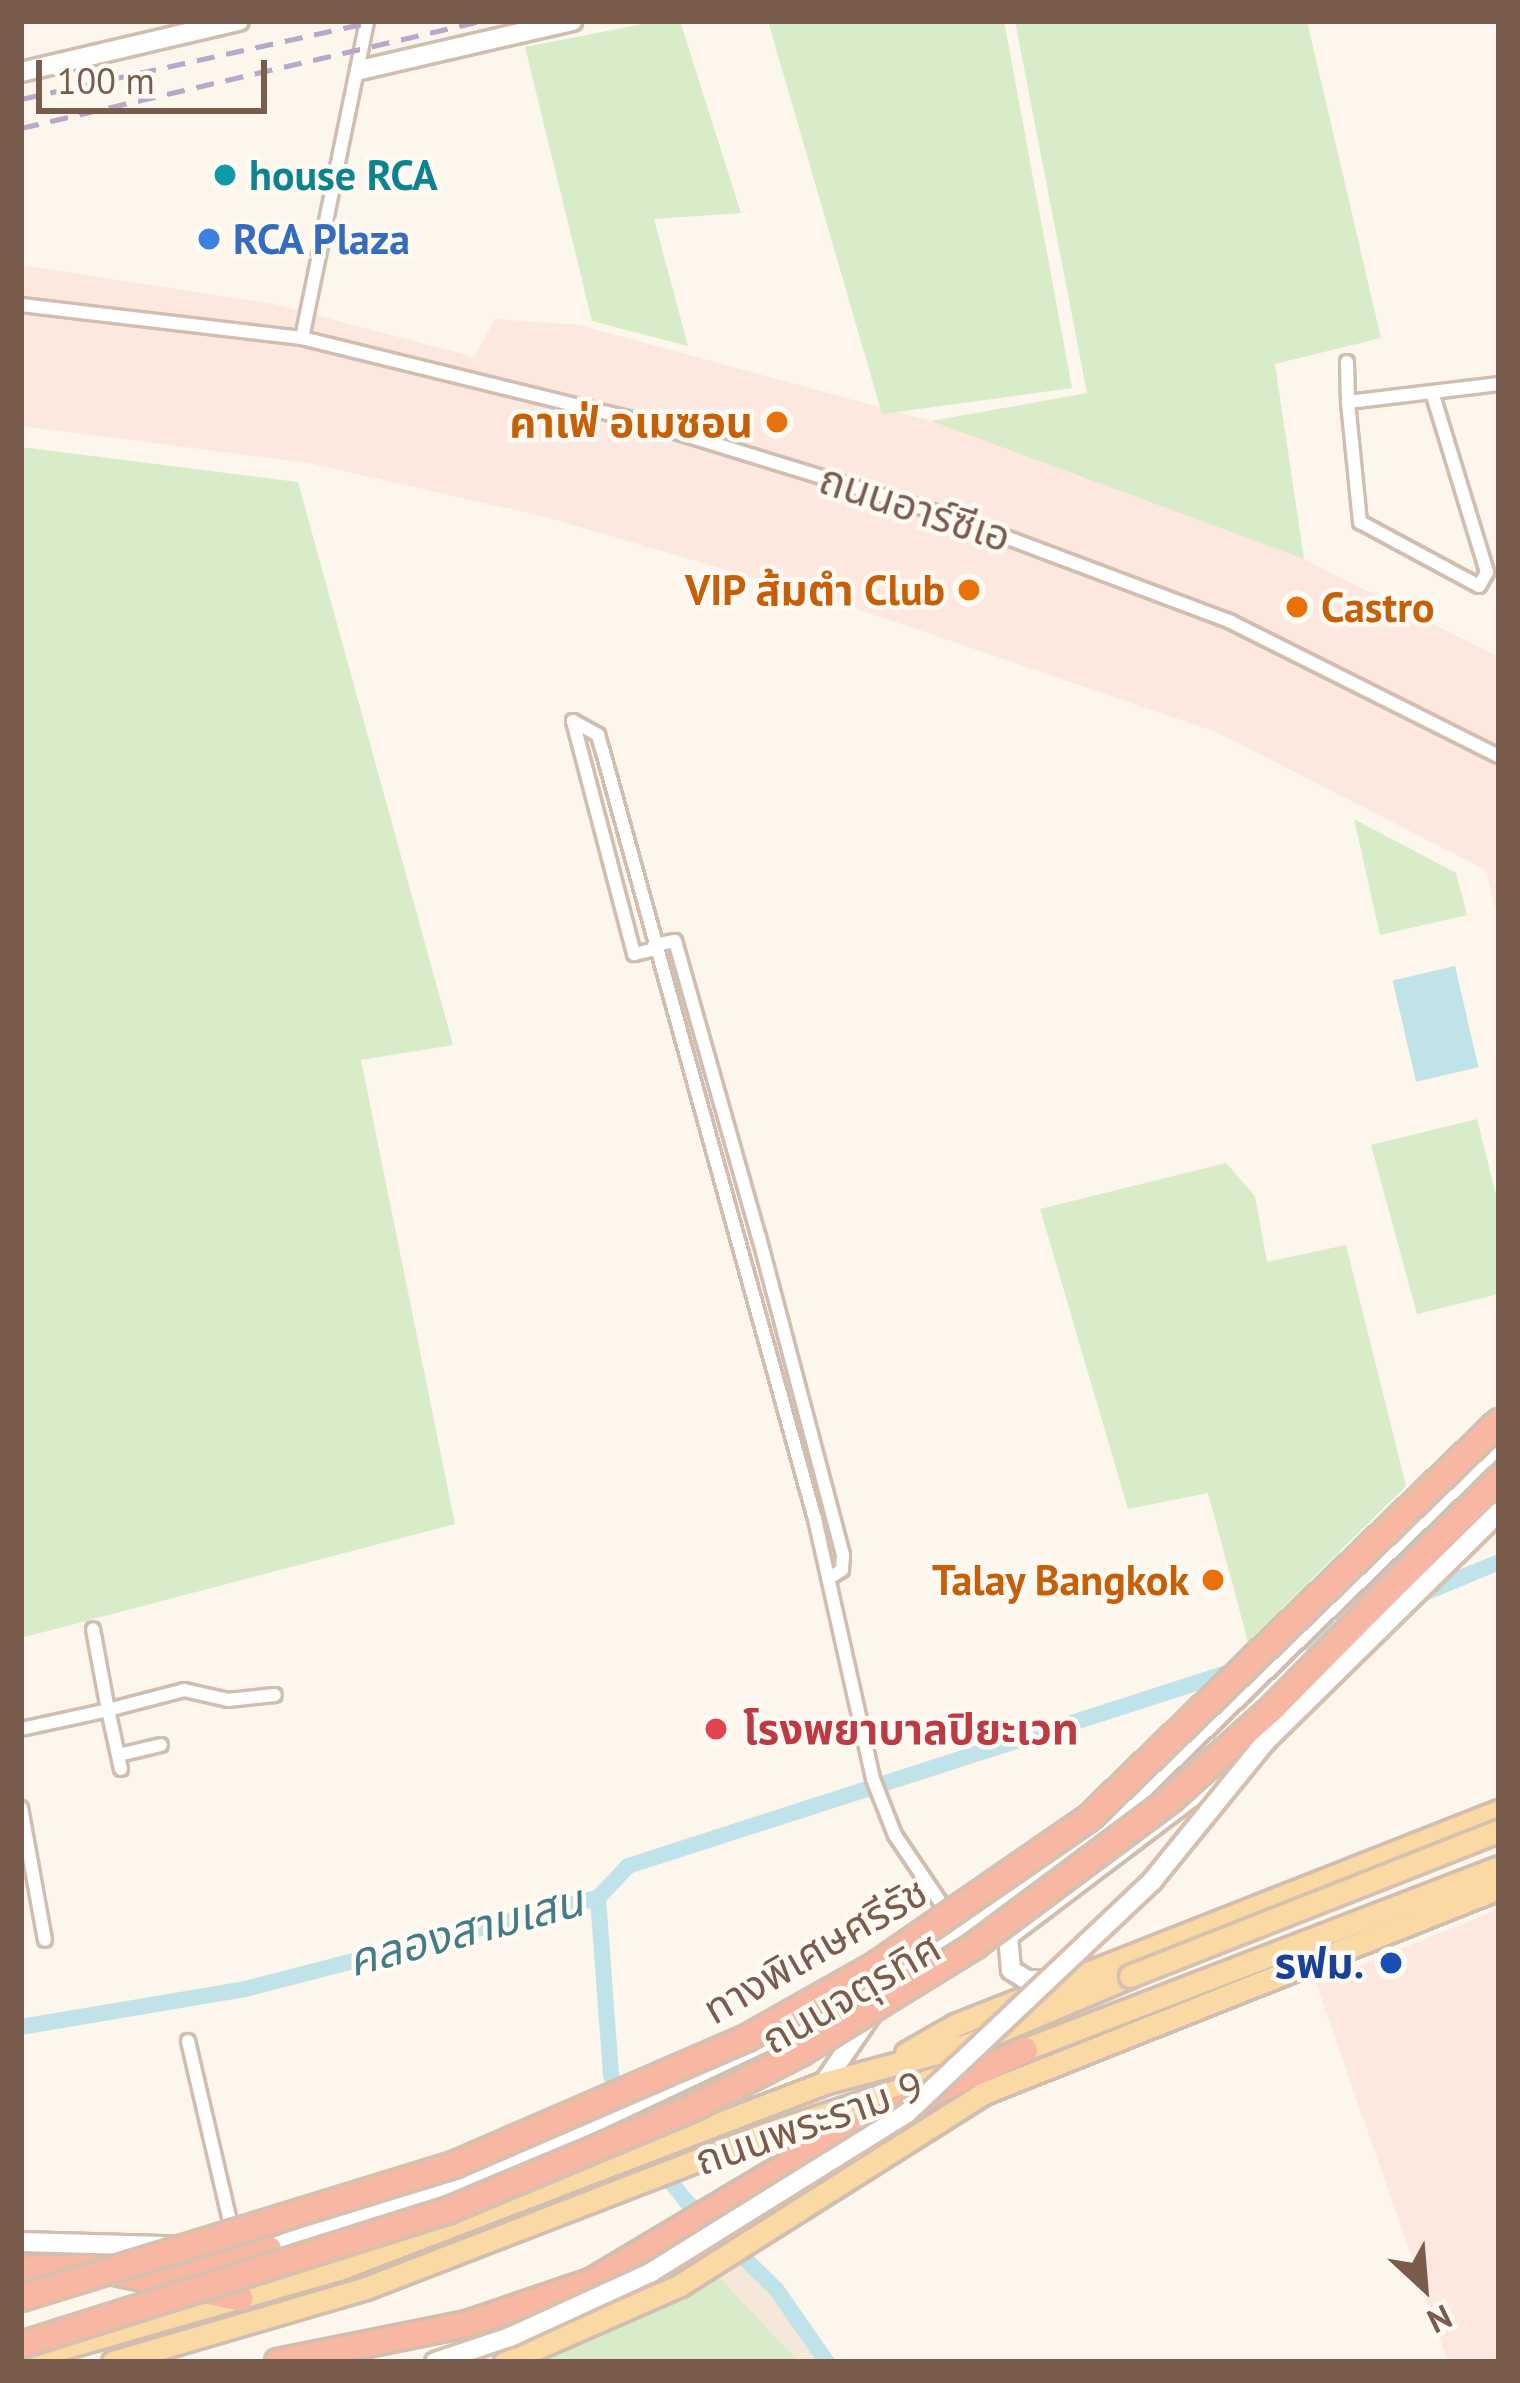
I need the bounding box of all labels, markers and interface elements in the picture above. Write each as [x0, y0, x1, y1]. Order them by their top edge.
scale bar [42, 36, 273, 110]
text: 100 m [57, 57, 155, 104]
place label: house RCA [249, 150, 438, 200]
marker: house RCA [212, 162, 238, 188]
place label: RCA Plaza [233, 214, 412, 264]
marker: RCA Plaza [196, 226, 222, 252]
place label: คาเฟ่ อเมซอน [509, 397, 753, 447]
marker: คาเฟ่ อเมซอน [764, 409, 790, 435]
street label: ถนนอาร์ซีเอ [813, 453, 1017, 563]
place label: VIP ส้มตำ Club [683, 565, 945, 615]
marker: VIP ส้มตำ Club [956, 577, 982, 603]
place label: Castro [1321, 582, 1435, 632]
marker: Castro [1284, 594, 1310, 620]
place label: Talay Bangkok [930, 1555, 1189, 1605]
marker: Talay Bangkok [1200, 1567, 1226, 1593]
place label: โรงพยาบาลปิยะเวท [743, 1704, 1079, 1754]
marker: โรงพยาบาลปิยะเวท [700, 1713, 732, 1745]
street label: ทางพิเศษศรีรัช [694, 1866, 936, 2034]
water label: คลองสามเสน [342, 1873, 588, 1987]
street label: ถนนจตุรทิศ [753, 1922, 949, 2064]
place label: รฟม. [1275, 1938, 1364, 1988]
marker: รฟม. [1375, 1947, 1407, 1979]
street label: ถนนพระราม 9 [688, 2060, 930, 2186]
north arrow [1364, 2227, 1484, 2347]
text: N [1421, 2296, 1459, 2344]

